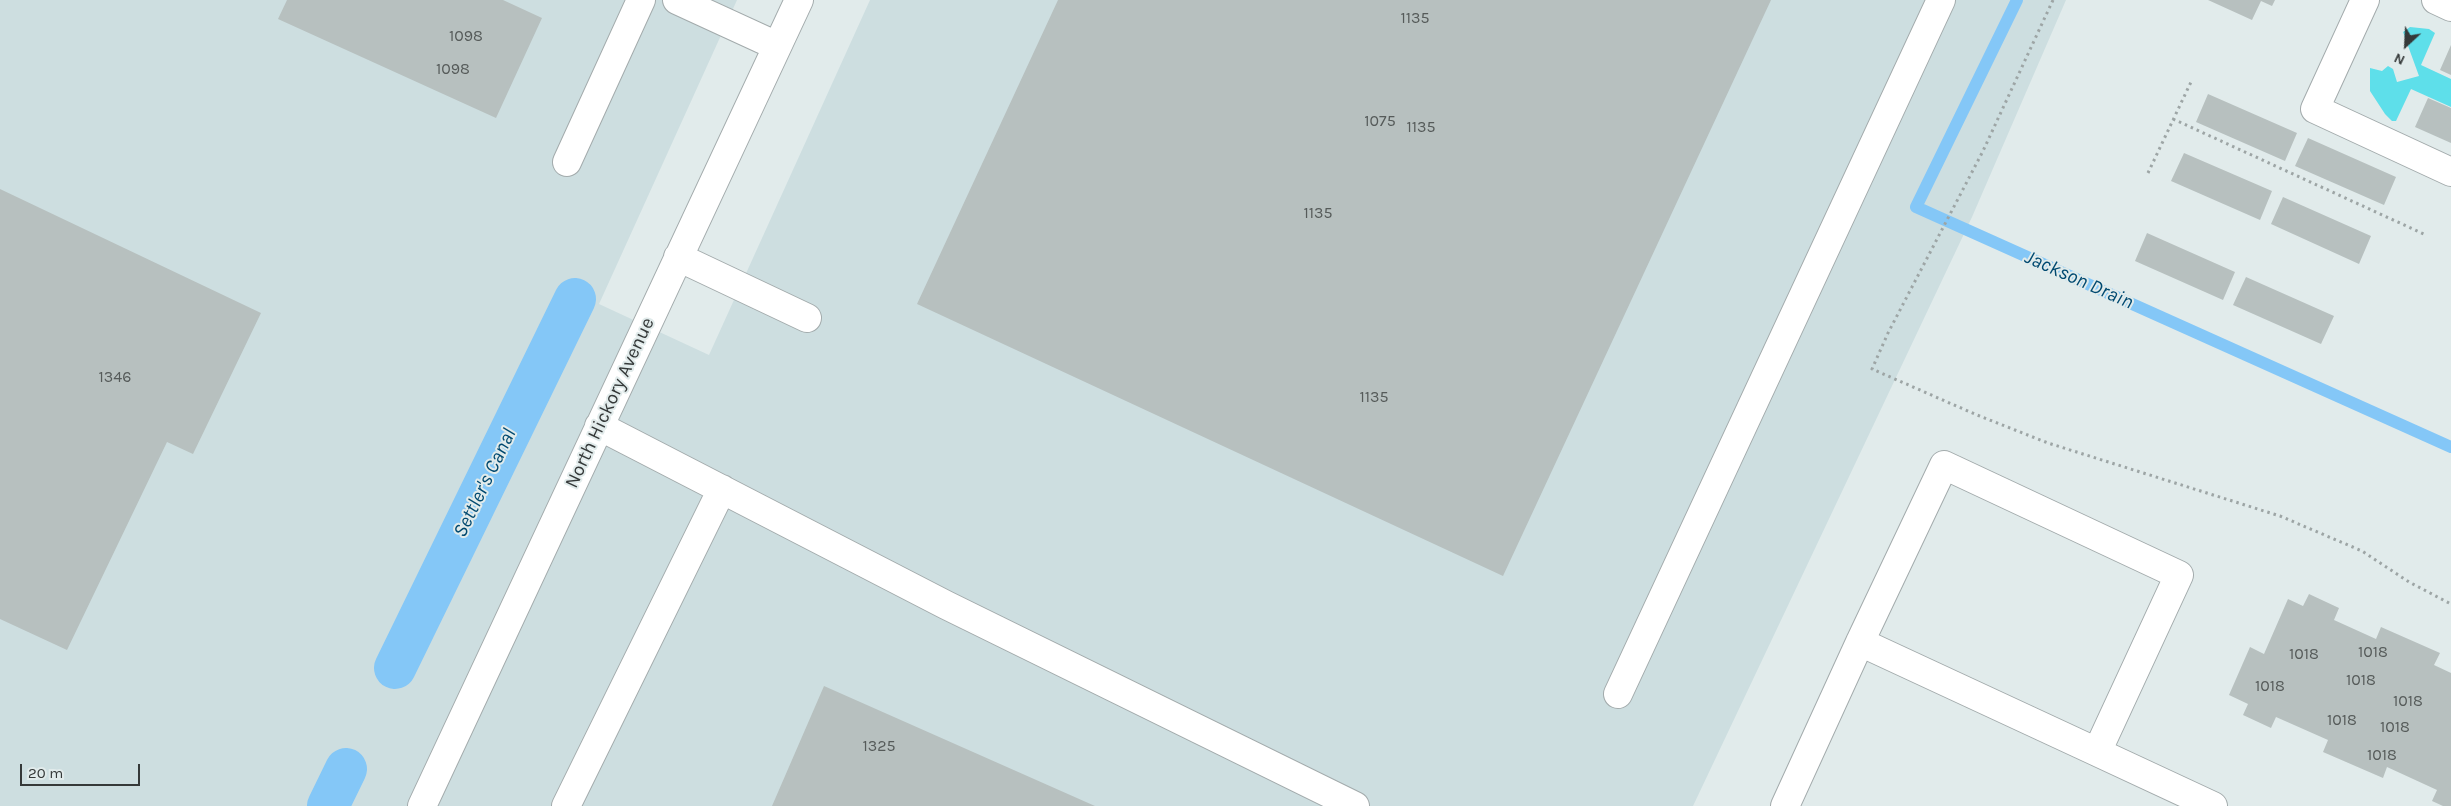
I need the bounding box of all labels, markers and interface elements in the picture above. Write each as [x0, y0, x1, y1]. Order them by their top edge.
house number: 1135 [1400, 8, 1430, 28]
north arrow [2381, 20, 2431, 70]
house number: 1098 [449, 26, 483, 46]
text: N [2391, 49, 2408, 69]
house number: 1098 [436, 59, 470, 79]
house number: 1075 [1364, 111, 1396, 131]
house number: 1135 [1406, 117, 1436, 137]
house number: 1135 [1303, 203, 1333, 223]
water label: Jackson Drain [2021, 245, 2137, 315]
street label: North Hickory Avenue [560, 314, 660, 492]
house number: 1346 [99, 367, 131, 387]
house number: 1135 [1359, 387, 1389, 407]
water label: Settler's Canal [448, 425, 522, 541]
house number: 1018 [2358, 642, 2388, 662]
house number: 1018 [2289, 644, 2319, 664]
house number: 1018 [2346, 670, 2376, 690]
house number: 1018 [2255, 676, 2285, 696]
house number: 1018 [2393, 691, 2423, 711]
house number: 1018 [2327, 710, 2357, 730]
house number: 1018 [2380, 717, 2410, 737]
house number: 1325 [862, 736, 896, 756]
house number: 1018 [2367, 745, 2397, 765]
scale bar [22, 754, 142, 786]
text: 20 m [28, 764, 63, 782]

